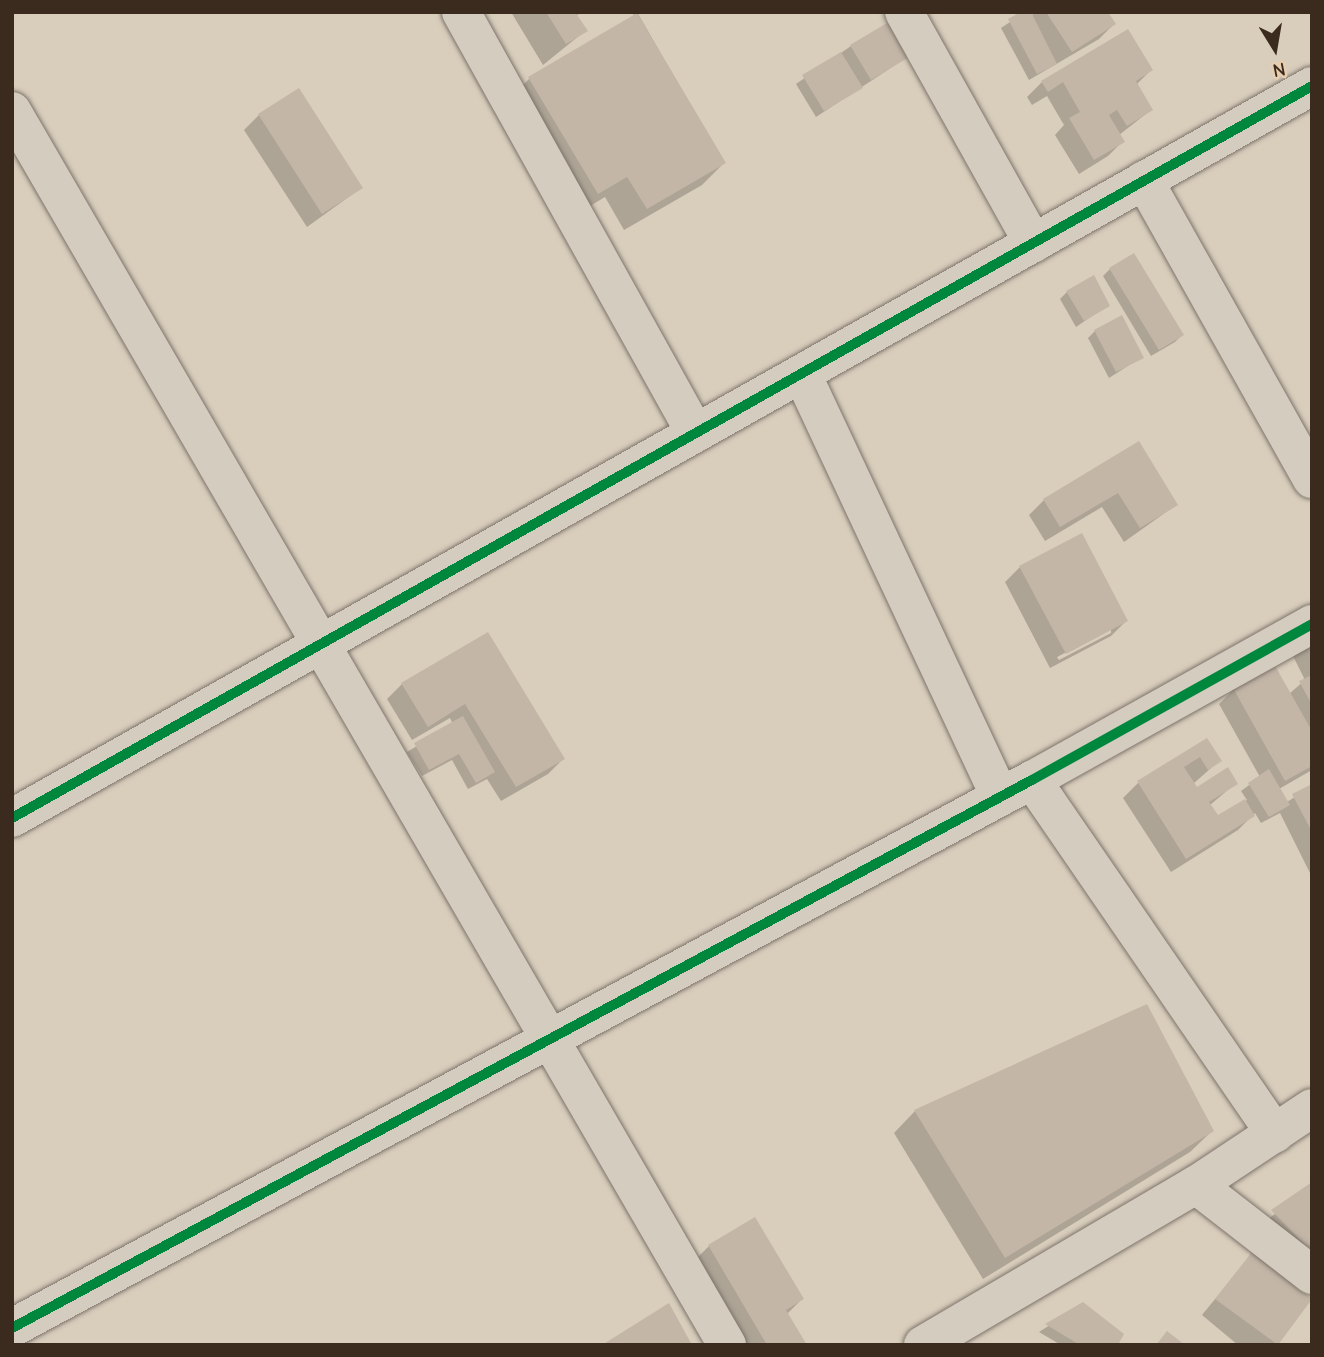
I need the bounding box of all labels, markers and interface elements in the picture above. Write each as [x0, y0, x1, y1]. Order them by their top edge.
north arrow [1240, 14, 1310, 84]
text: N [1271, 58, 1287, 82]

